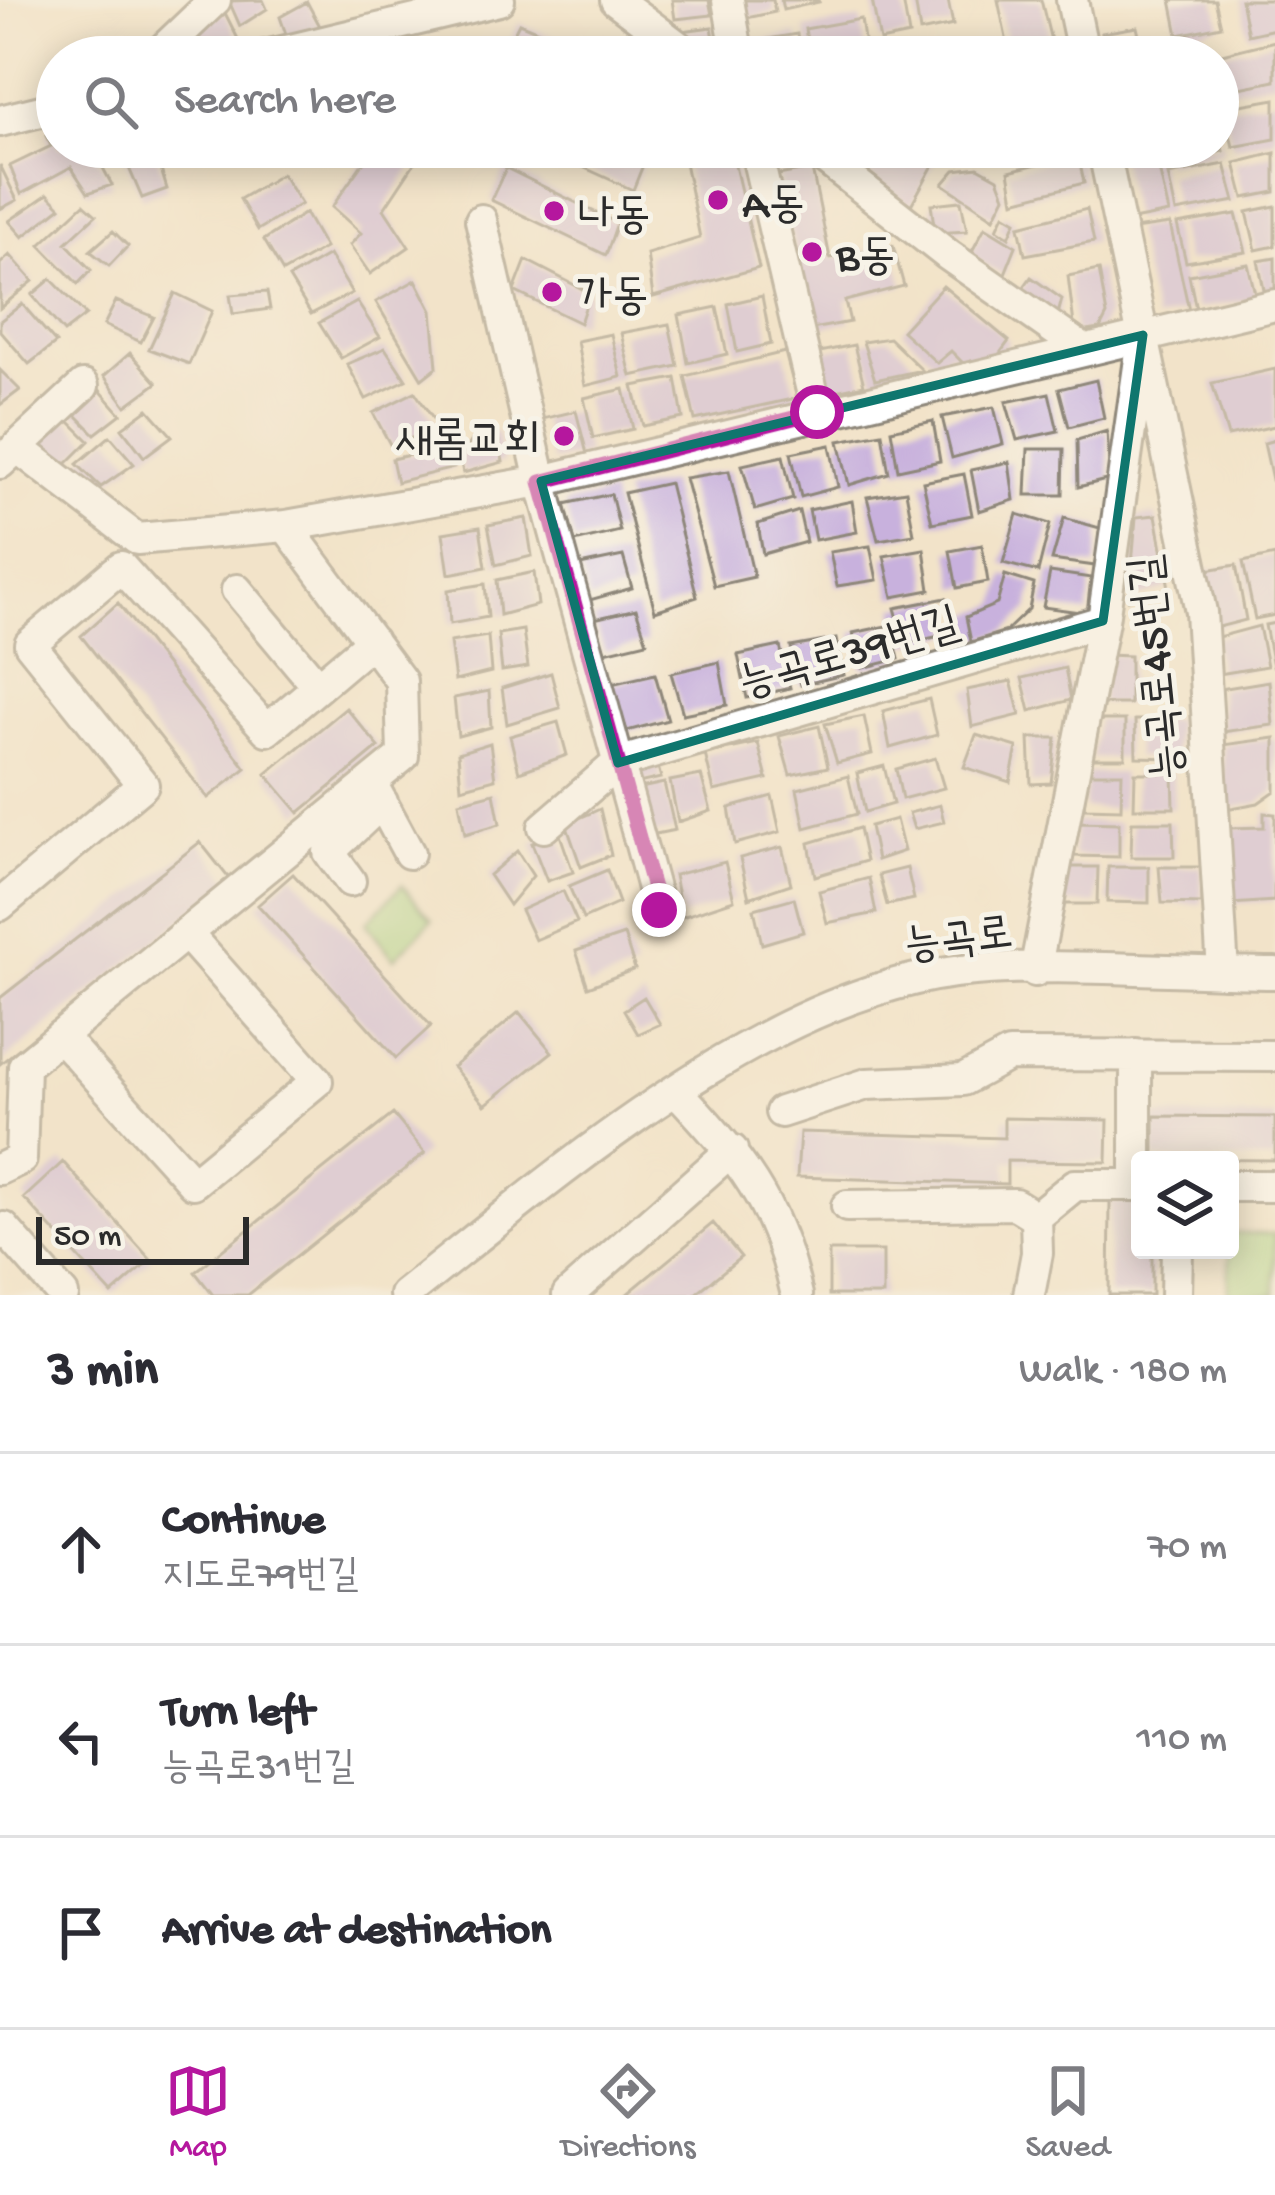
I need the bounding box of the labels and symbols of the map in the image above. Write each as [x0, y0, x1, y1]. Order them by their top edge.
place label: A동 [742, 181, 805, 234]
marker: A동 [705, 187, 731, 213]
place label: 나동 [578, 192, 650, 245]
marker: 나동 [541, 198, 567, 224]
place label: B동 [835, 233, 895, 286]
marker: B동 [799, 239, 825, 265]
place label: 가동 [576, 273, 648, 326]
marker: 가동 [539, 279, 565, 305]
route start [790, 385, 844, 439]
place label: 새롬교회 [395, 417, 540, 470]
marker: 새롬교회 [551, 423, 577, 449]
street label: 능곡로45번길 [1122, 552, 1199, 782]
street label: 능곡로39번길 [734, 599, 966, 713]
route end [632, 883, 686, 937]
street label: 능곡로 [902, 910, 1016, 975]
scale bar [36, 1211, 249, 1264]

